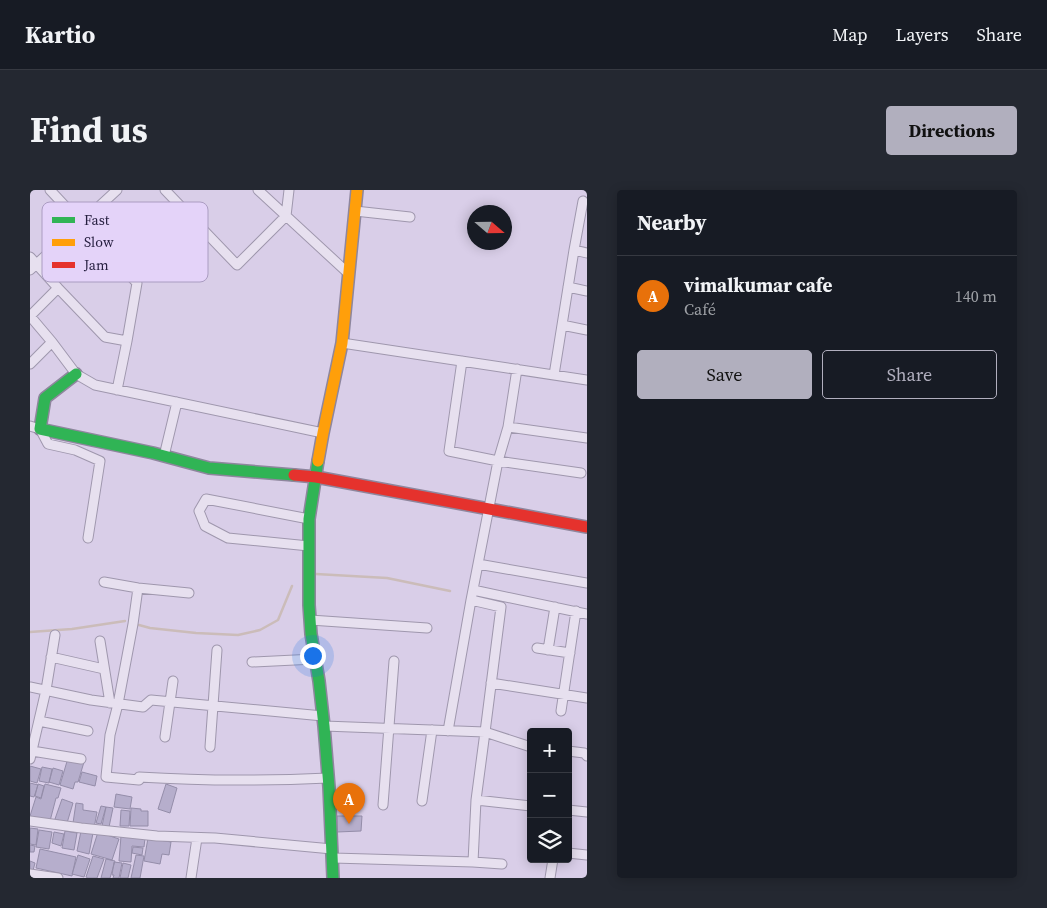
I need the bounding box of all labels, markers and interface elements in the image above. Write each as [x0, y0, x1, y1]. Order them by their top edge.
text: Kartio [25, 18, 95, 51]
text: Map [832, 22, 867, 47]
text: Layers [895, 22, 948, 47]
text: Share [976, 22, 1022, 47]
text: Find us [30, 106, 148, 154]
button: Directions [886, 106, 1017, 155]
legend [42, 202, 208, 282]
north arrow [467, 205, 512, 250]
text: Nearby [637, 208, 707, 237]
text: Fast [84, 210, 110, 230]
text: Slow [84, 232, 114, 252]
text: Jam [83, 255, 109, 275]
text: vimalkumar cafe [684, 272, 832, 298]
text: A [648, 285, 658, 307]
text: 140 m [955, 285, 997, 307]
text: Café [684, 298, 716, 320]
button: Save [637, 350, 812, 399]
button: Share [822, 350, 997, 399]
your location [300, 643, 326, 669]
map controls [527, 728, 572, 863]
button: + [527, 728, 572, 773]
button: − [527, 773, 572, 818]
pin: A [333, 783, 365, 824]
button: layers [527, 818, 572, 863]

